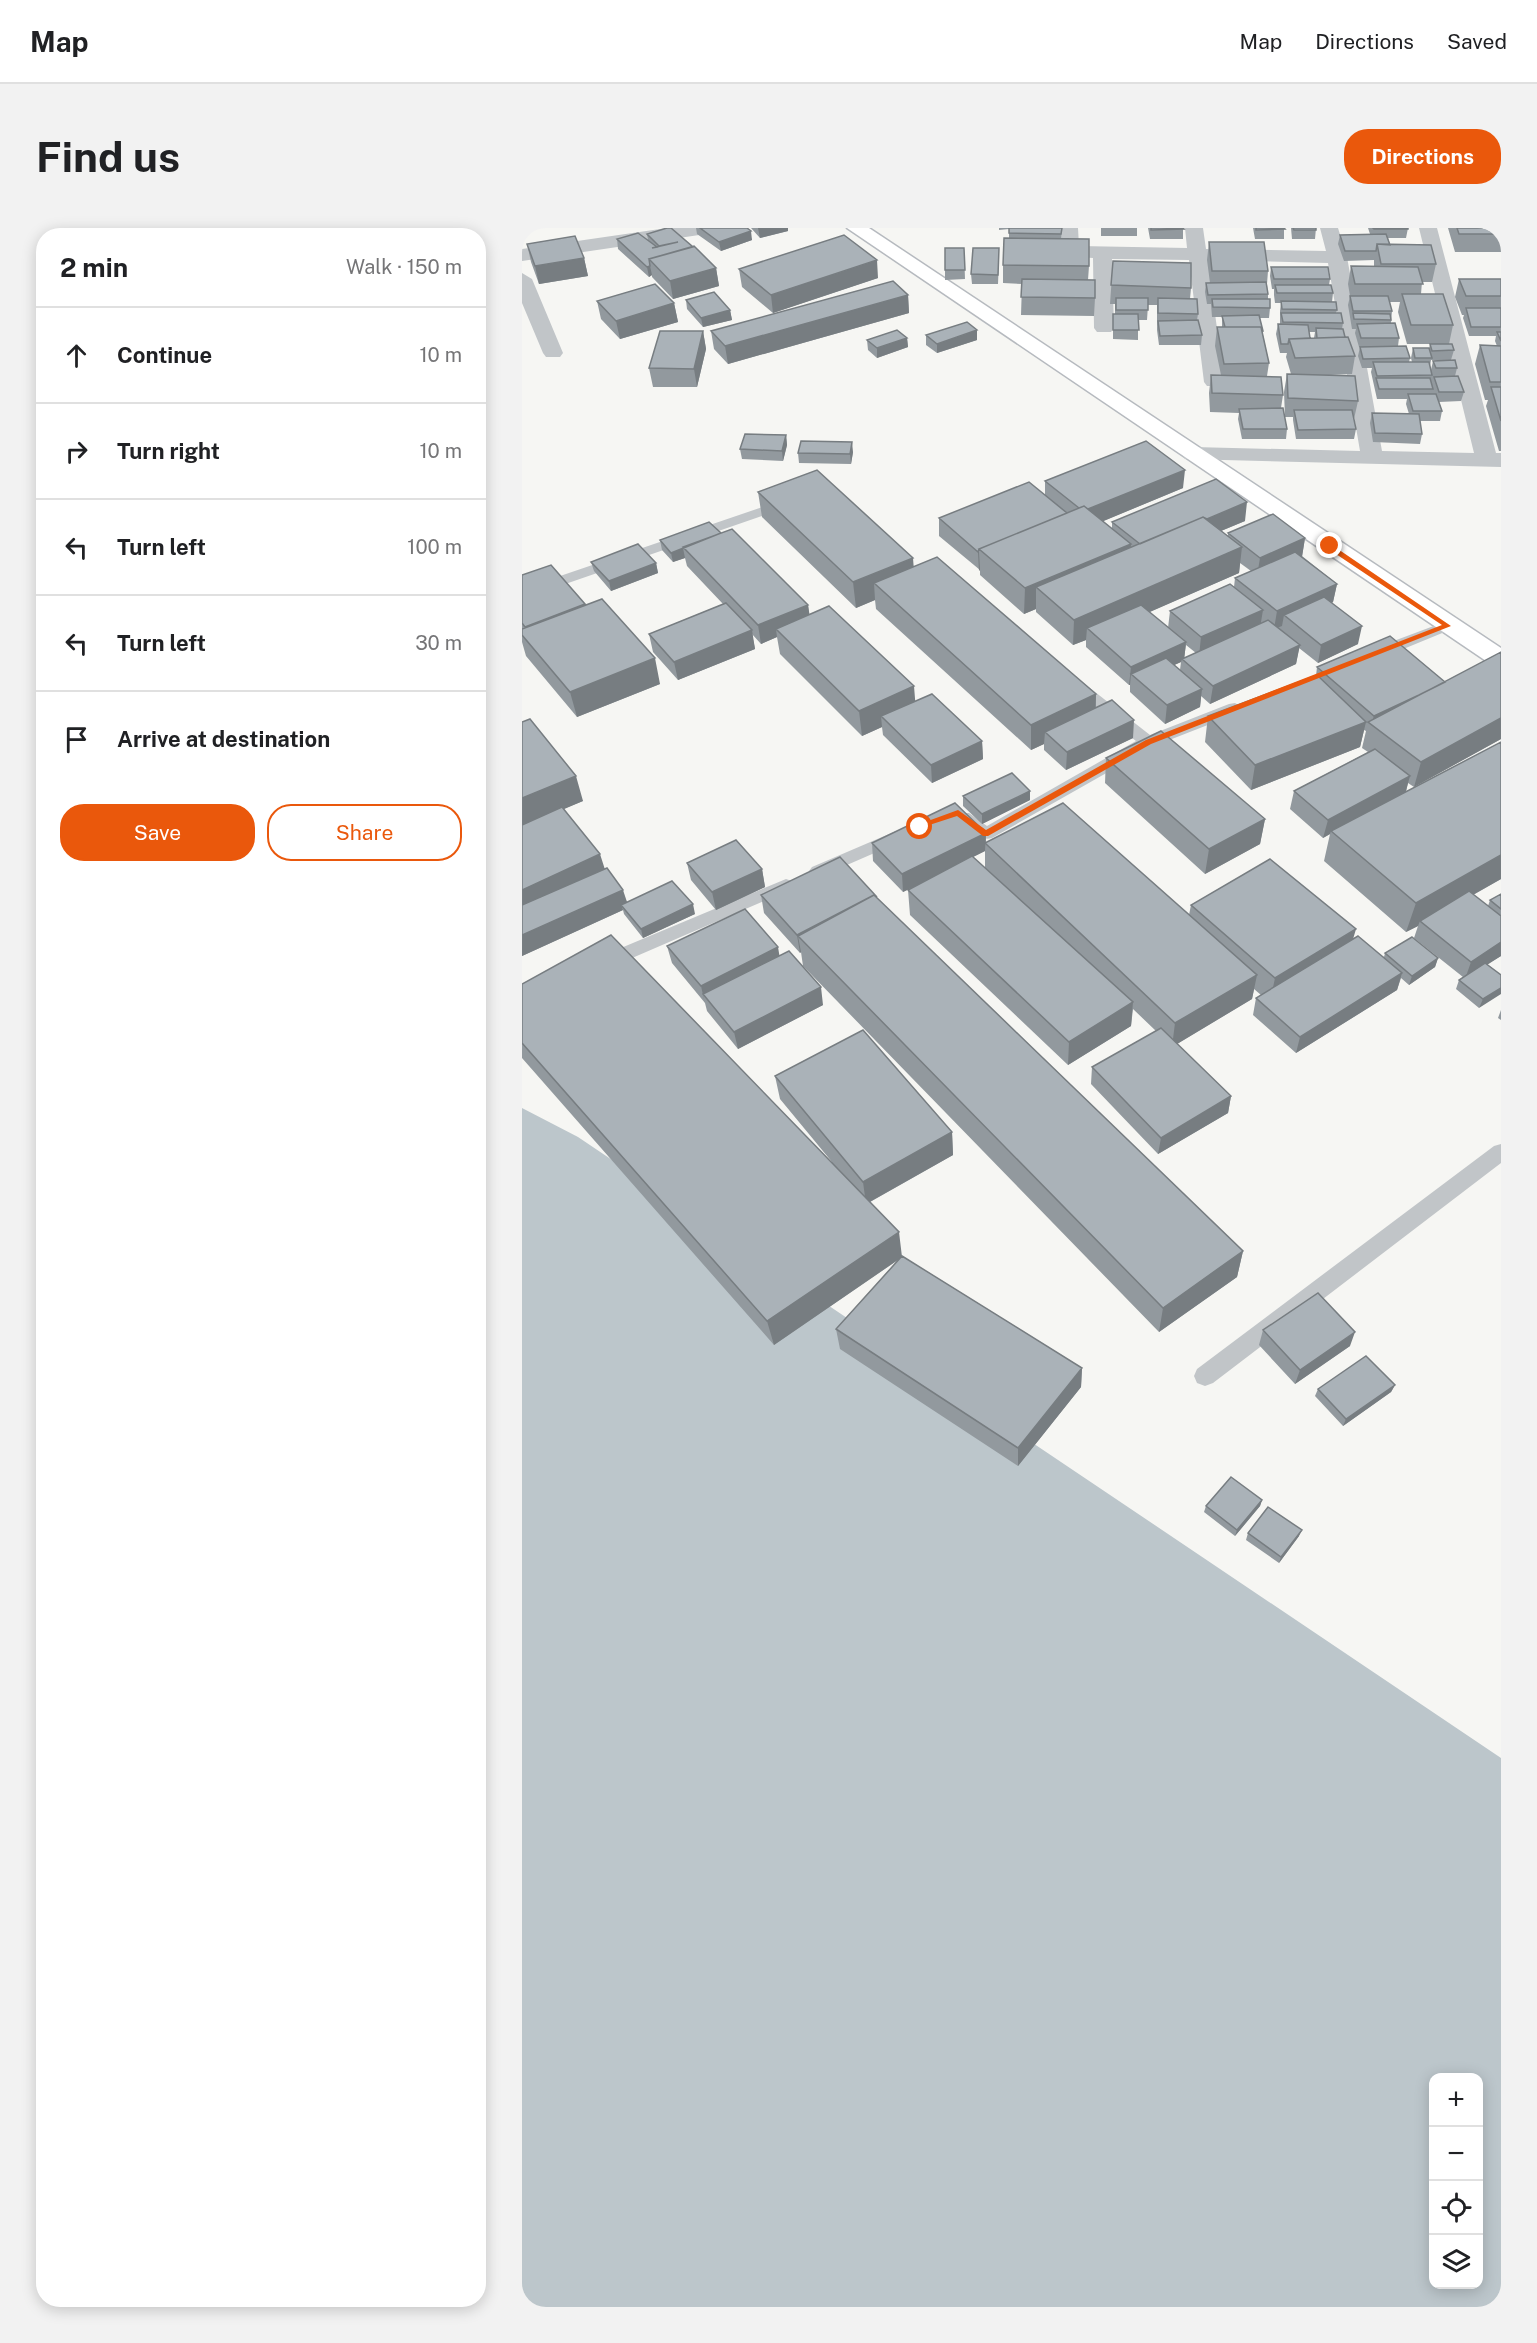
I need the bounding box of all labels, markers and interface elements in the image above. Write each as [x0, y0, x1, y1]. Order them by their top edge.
text: Map [30, 25, 89, 58]
text: Map [1240, 29, 1282, 54]
text: Directions [1315, 29, 1414, 54]
text: Saved [1447, 29, 1507, 54]
button: Directions [1344, 129, 1501, 184]
text: Find us [36, 132, 180, 181]
text: 2 min [60, 252, 128, 283]
text: Walk · 150 m [346, 255, 462, 279]
icon: ahead [60, 339, 93, 372]
text: Continue [117, 342, 212, 368]
text: 10 m [419, 343, 462, 367]
icon: right [60, 435, 93, 468]
text: Turn right [117, 438, 220, 464]
text: 10 m [419, 439, 462, 463]
icon: left [60, 531, 93, 564]
route end [1316, 532, 1342, 558]
text: Turn left [117, 534, 206, 560]
text: 100 m [407, 535, 462, 559]
icon: left [60, 627, 93, 660]
text: Turn left [117, 630, 206, 656]
text: 30 m [415, 631, 462, 655]
icon: arrive [60, 723, 93, 756]
text: Arrive at destination [117, 726, 330, 752]
button: Save [60, 804, 255, 861]
button: Share [267, 804, 462, 861]
route start [906, 813, 932, 839]
map controls [1429, 2073, 1483, 2289]
button: + [1429, 2073, 1483, 2127]
button: − [1429, 2127, 1483, 2181]
button: locate [1429, 2181, 1483, 2235]
button: layers [1429, 2235, 1483, 2289]

